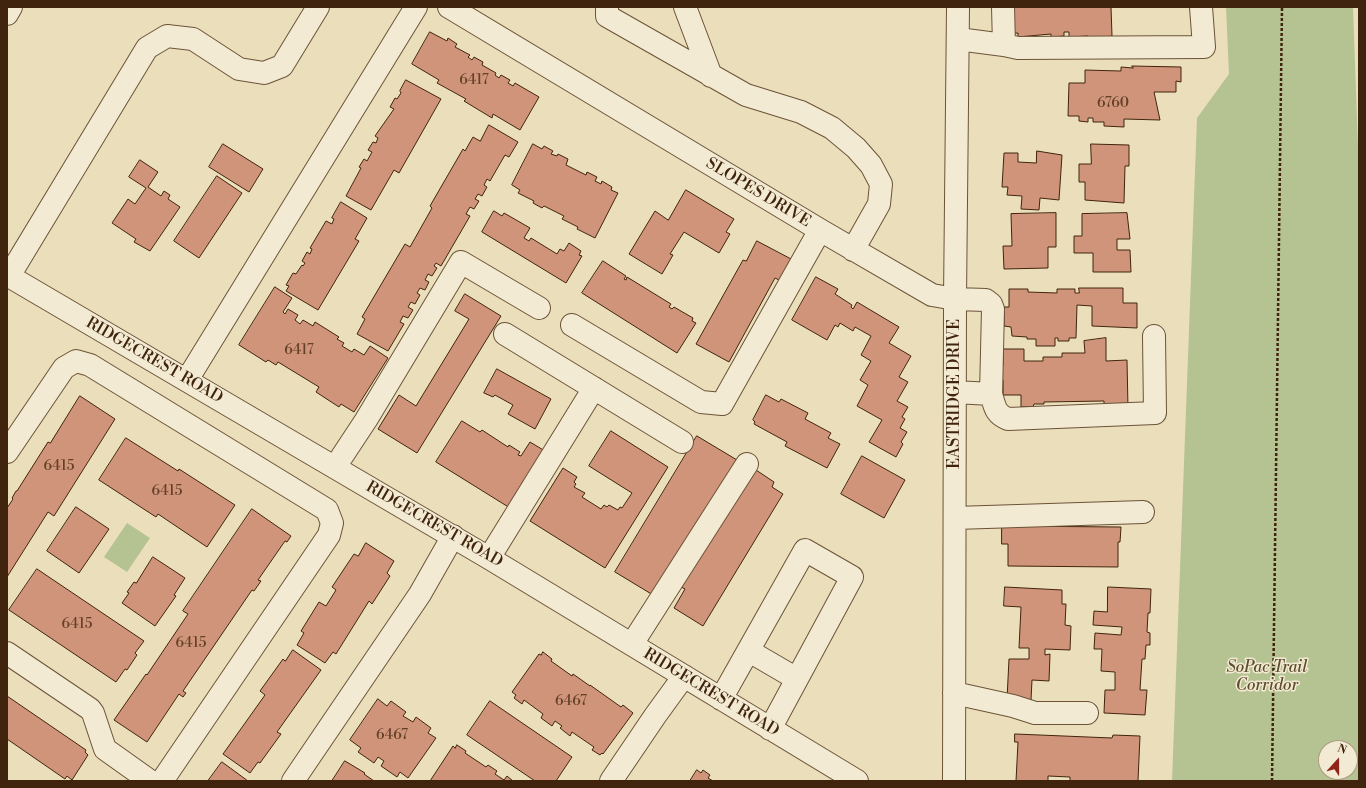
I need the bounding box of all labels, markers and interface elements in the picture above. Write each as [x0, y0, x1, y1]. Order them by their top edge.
house number: 6417 [459, 73, 489, 89]
house number: 6760 [1097, 96, 1129, 112]
street label: SLOPES DRIVE [702, 154, 814, 232]
street label: RIDGECREST ROAD [82, 314, 226, 408]
street label: EASTRIDGE DRIVE [945, 319, 965, 469]
house number: 6417 [284, 343, 314, 359]
house number: 6415 [44, 459, 74, 475]
street label: RIDGECREST ROAD [362, 478, 506, 572]
house number: 6415 [152, 484, 182, 500]
house number: 6415 [62, 617, 92, 633]
house number: 6415 [176, 636, 206, 652]
street label: RIDGECREST ROAD [640, 645, 782, 741]
park label: SoPac Trail Corridor [1226, 658, 1308, 696]
house number: 6467 [555, 694, 587, 710]
house number: 6467 [376, 728, 408, 744]
north arrow [1318, 740, 1358, 780]
text: N [1335, 742, 1349, 758]

